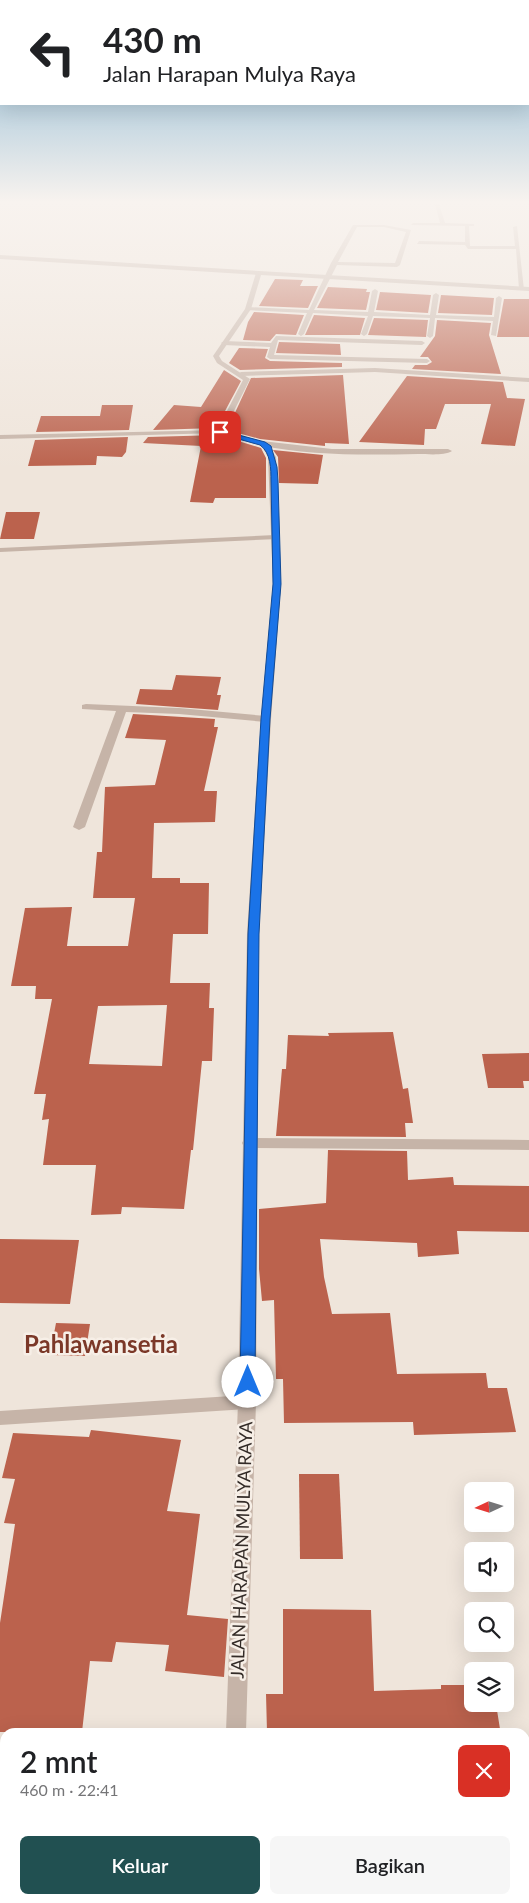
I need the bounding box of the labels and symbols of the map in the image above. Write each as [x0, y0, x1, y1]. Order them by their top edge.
pin [199, 411, 241, 453]
district label: Pahlawansetia [24, 1329, 178, 1358]
position arrow [221, 1355, 273, 1407]
street label: JALAN HARAPAN MULYA RAYA [226, 1420, 257, 1679]
north arrow [464, 1482, 514, 1532]

